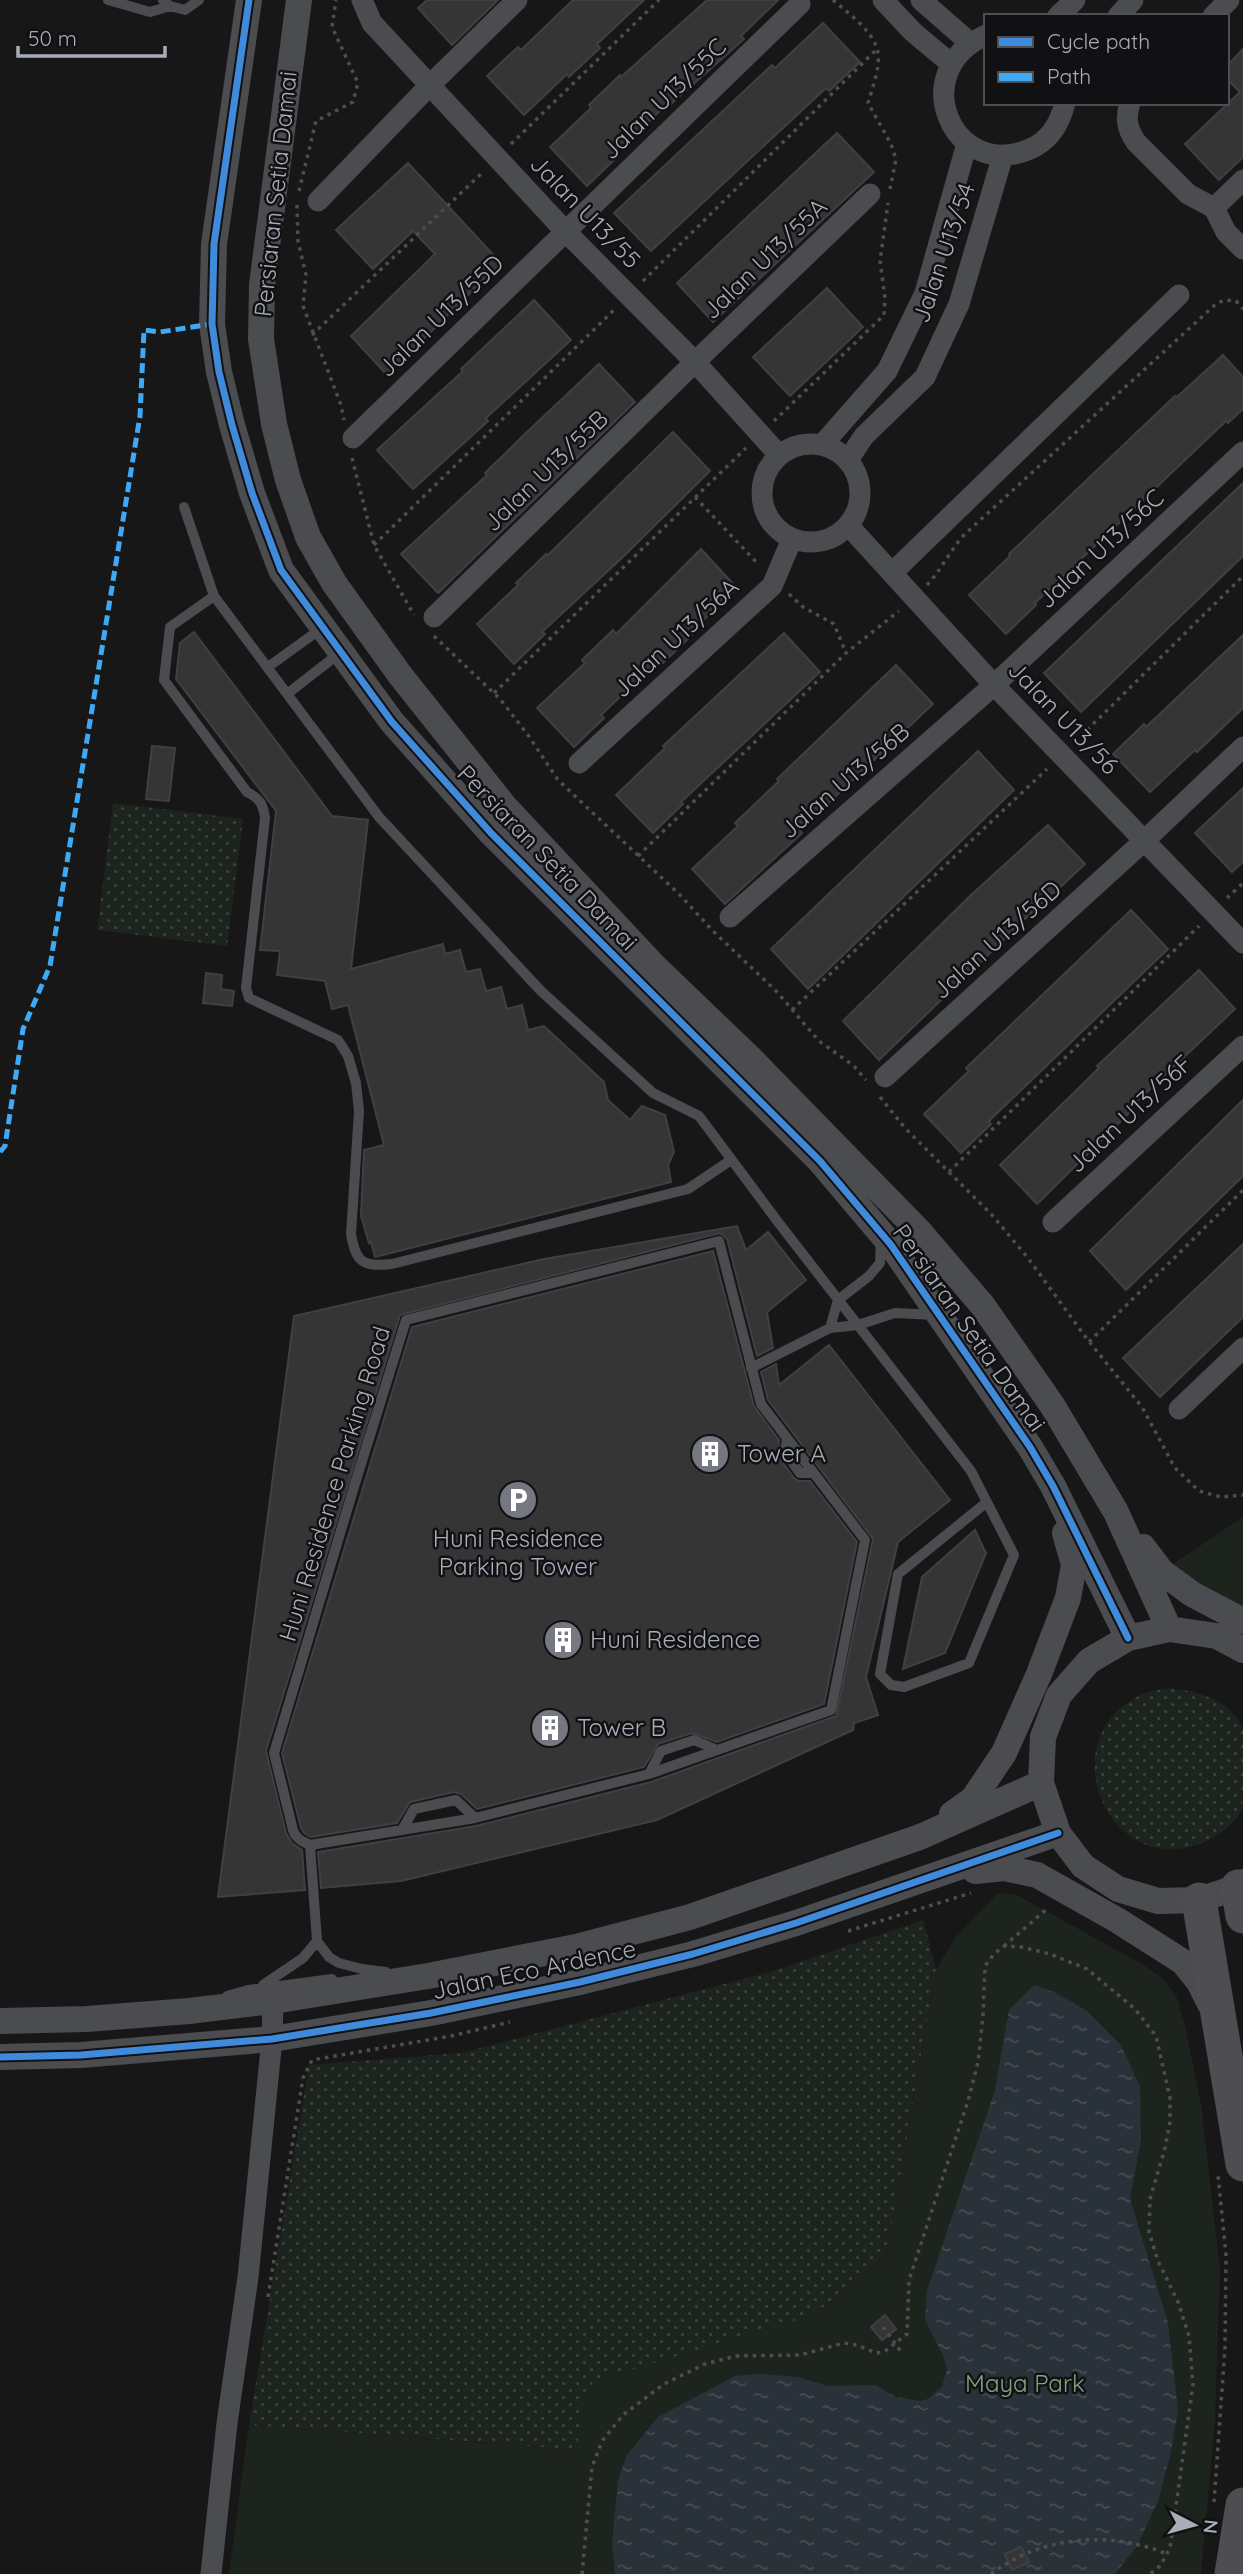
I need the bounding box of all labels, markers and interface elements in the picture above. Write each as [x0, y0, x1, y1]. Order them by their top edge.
scale bar [18, 14, 164, 58]
legend [984, 14, 1229, 105]
text: 50 m [28, 25, 77, 51]
text: Cycle path [1047, 28, 1150, 54]
street label: Jalan U13/55C [595, 31, 732, 165]
text: Path [1047, 63, 1091, 89]
street label: Persiaran Setia Damai [247, 70, 303, 318]
street label: Jalan U13/55 [524, 148, 647, 274]
street label: Jalan U13/54 [905, 179, 981, 326]
street label: Jalan U13/55A [696, 191, 833, 325]
street label: Jalan U13/55D [371, 248, 509, 383]
street label: Jalan U13/55B [477, 403, 614, 537]
street label: Jalan U13/56C [1031, 482, 1170, 614]
street label: Jalan U13/56A [606, 571, 745, 703]
street label: Jalan U13/56 [1002, 654, 1125, 780]
street label: Jalan U13/56B [774, 716, 915, 845]
street label: Persiaran Setia Damai [451, 758, 644, 956]
street label: Jalan U13/56D [926, 874, 1067, 1005]
street label: Jalan U13/56F [1061, 1048, 1198, 1179]
street label: Persiaran Setia Damai [887, 1218, 1053, 1437]
street label: Huni Residence Parking Road [272, 1323, 396, 1645]
building icon: Tower A [689, 1433, 731, 1475]
place label: Tower A [737, 1438, 826, 1468]
parking icon: Huni Residence Parking Tower [497, 1479, 539, 1521]
place label: Huni Residence Parking Tower [433, 1523, 603, 1581]
building icon: Huni Residence [542, 1619, 584, 1661]
place label: Huni Residence [590, 1624, 760, 1654]
building icon: Tower B [529, 1707, 571, 1749]
place label: Tower B [577, 1712, 666, 1742]
street label: Jalan Eco Ardence [429, 1933, 639, 2005]
park label: Maya Park [965, 2368, 1085, 2398]
north arrow [1159, 2490, 1229, 2560]
text: N [1198, 2519, 1224, 2535]

